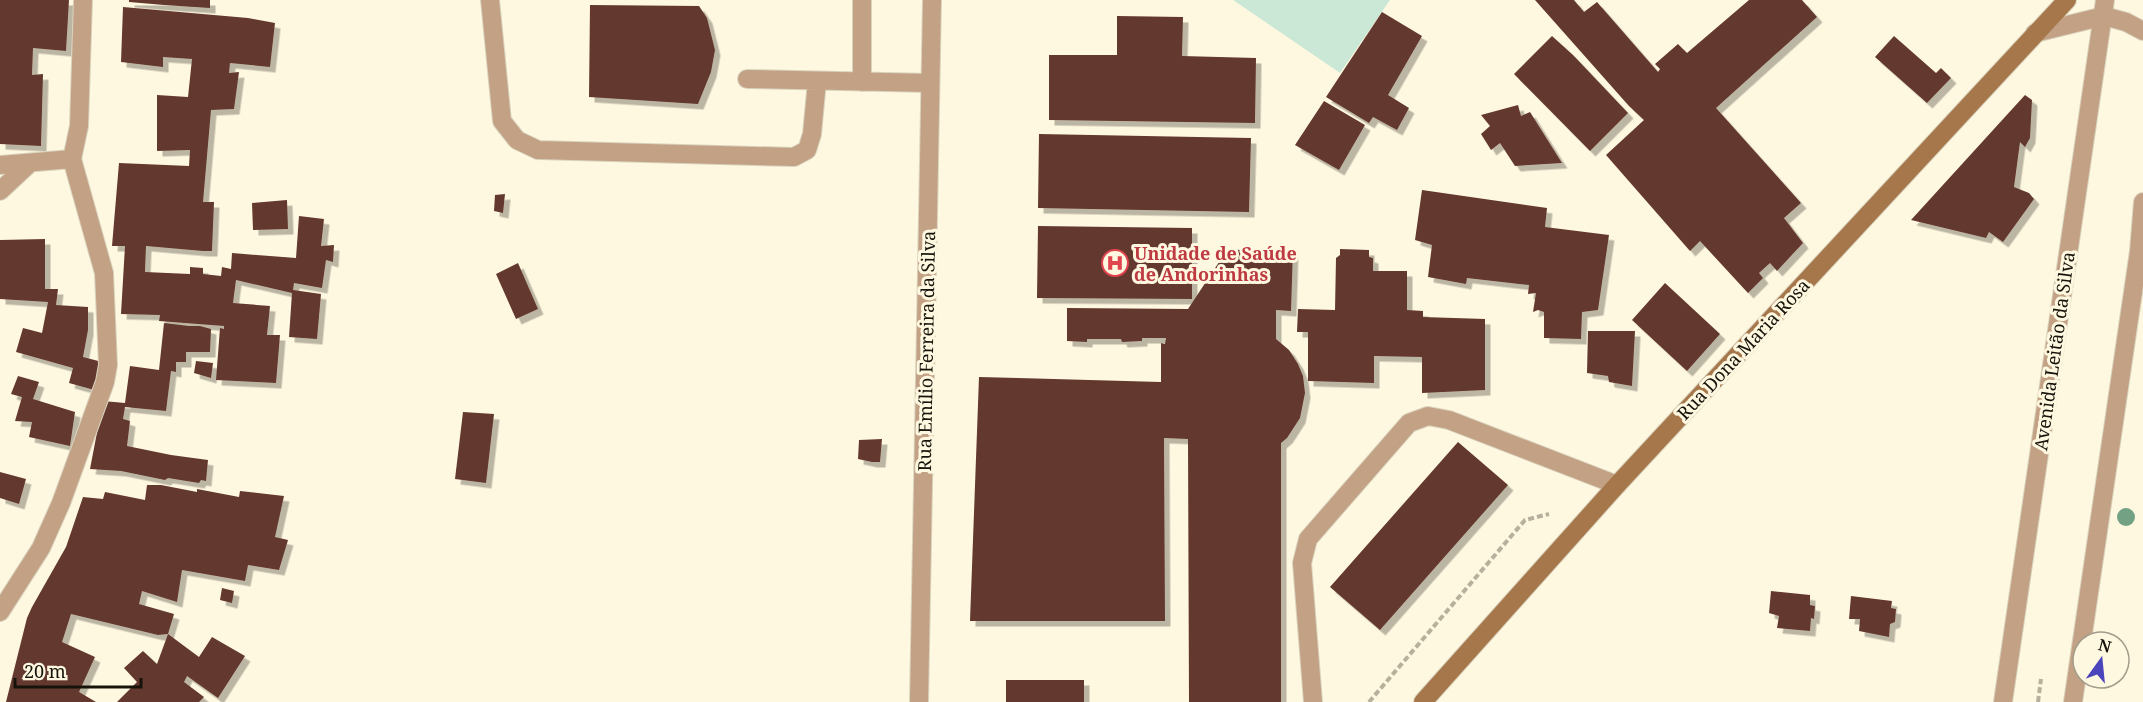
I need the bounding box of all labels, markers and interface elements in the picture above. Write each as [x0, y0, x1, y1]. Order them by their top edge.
street label: Rua Emílio Ferreira da Silva [912, 230, 940, 472]
place label: Unidade de Saúde de Andorinhas [1134, 241, 1297, 286]
hospital icon: Unidade de Saúde de Andorinhas [1100, 248, 1130, 278]
street label: Avenida Leitão da Silva [2028, 250, 2080, 452]
street label: Rua Dona Maria Rosa [1671, 273, 1815, 425]
north arrow [2071, 630, 2131, 690]
text: N [2096, 633, 2114, 658]
scale bar [15, 651, 141, 689]
text: 20 m [24, 659, 66, 683]

